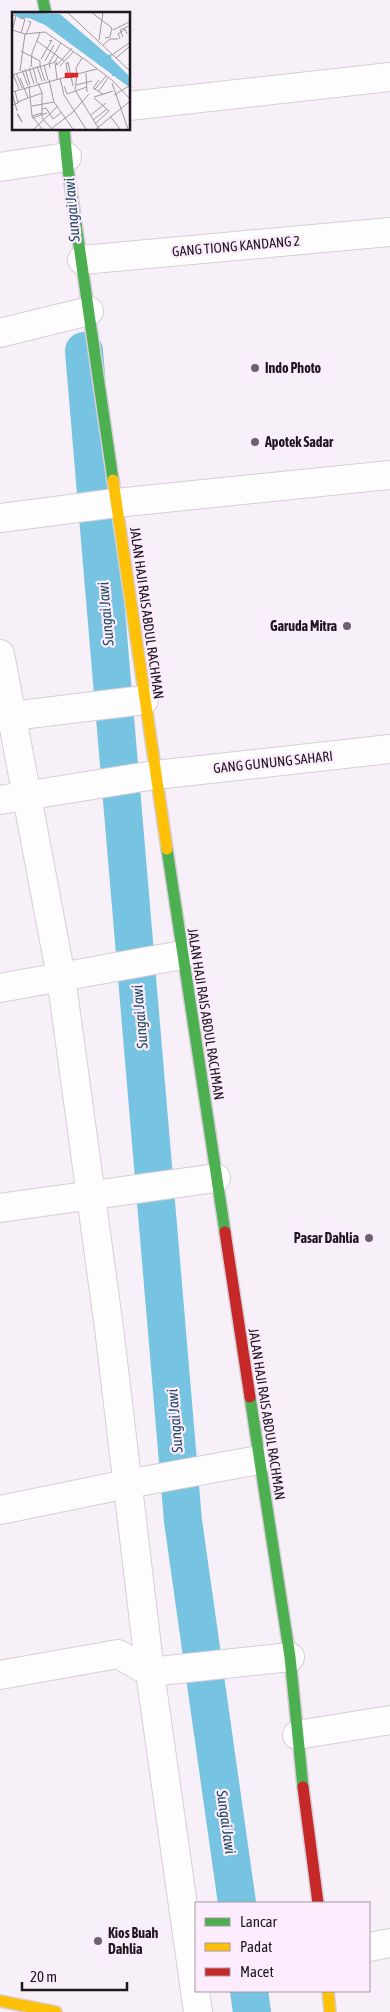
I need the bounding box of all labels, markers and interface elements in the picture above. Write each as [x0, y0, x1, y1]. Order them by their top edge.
inset map [12, 12, 130, 130]
water label: Sungai Jawi [60, 177, 83, 244]
street label: GANG TIONG KANDANG 2 [171, 232, 301, 260]
place label: Indo Photo [265, 360, 322, 376]
marker: Indo Photo [249, 362, 261, 374]
place label: Apotek Sadar [264, 434, 334, 450]
marker: Apotek Sadar [249, 436, 261, 448]
street label: JALAN HAJI RAIS ABDUL RACHMAN [127, 526, 167, 700]
water label: Sungai Jawi [94, 581, 117, 648]
place label: Garuda Mitra [270, 618, 337, 634]
marker: Garuda Mitra [341, 620, 353, 632]
street label: GANG GUNUNG SAHARI [213, 748, 333, 776]
street label: JALAN HAJI RAIS ABDUL RACHMAN [185, 927, 227, 1101]
water label: Sungai Jawi [128, 984, 151, 1051]
place label: Pasar Dahlia [294, 1230, 359, 1246]
marker: Pasar Dahlia [363, 1232, 375, 1244]
street label: JALAN HAJI RAIS ABDUL RACHMAN [246, 1327, 288, 1501]
water label: Sungai Jawi [163, 1388, 186, 1455]
water label: Sungai Jawi [213, 1788, 239, 1855]
legend [195, 1902, 370, 1992]
text: Lancar [240, 1913, 278, 1930]
place label: Kios Buah Dahlia [108, 1925, 158, 1957]
marker: Kios Buah Dahlia [92, 1935, 104, 1947]
text: Padat [240, 1938, 272, 1955]
scale bar [22, 1960, 128, 1992]
text: Macet [240, 1963, 274, 1980]
text: 20 m [30, 1968, 57, 1985]

